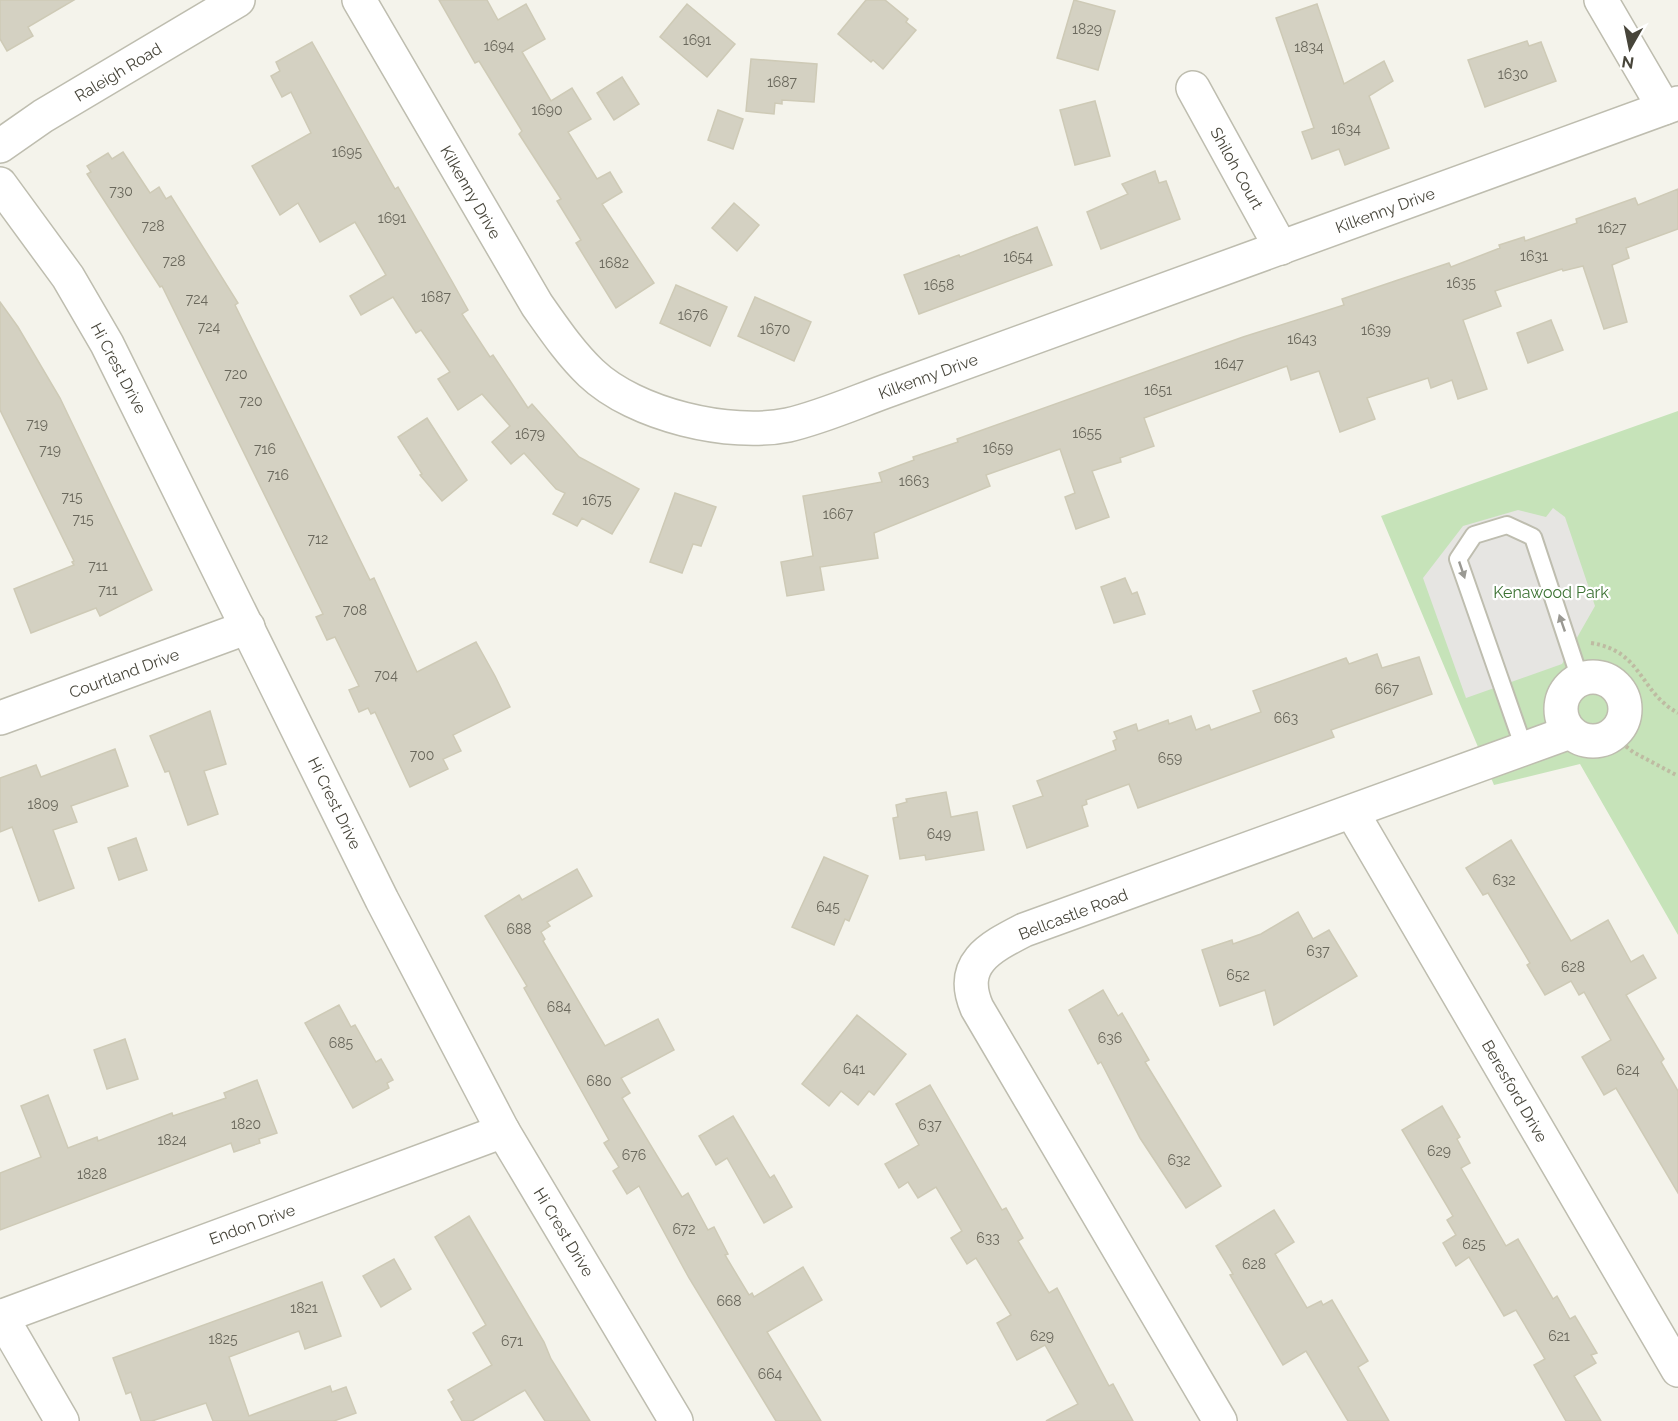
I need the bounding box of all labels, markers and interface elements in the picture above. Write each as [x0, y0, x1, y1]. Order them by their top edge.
north arrow [1600, 18, 1660, 78]
house number: 1829 [1072, 21, 1102, 37]
house number: 1691 [683, 32, 711, 48]
house number: 1694 [484, 38, 514, 54]
street label: Raleigh Road [71, 39, 165, 106]
house number: 1834 [1294, 39, 1324, 55]
text: N [1620, 52, 1635, 73]
house number: 1630 [1498, 66, 1528, 82]
house number: 1687 [767, 74, 798, 90]
house number: 1690 [531, 102, 563, 118]
house number: 1634 [1331, 121, 1361, 137]
street label: Shiloh Court [1206, 124, 1267, 213]
street label: Kilkenny Drive [436, 142, 505, 242]
house number: 1695 [332, 144, 362, 160]
house number: 730 [109, 183, 133, 199]
street label: Kilkenny Drive [1333, 184, 1438, 237]
house number: 1691 [378, 210, 406, 226]
house number: 728 [141, 218, 165, 234]
house number: 1627 [1597, 220, 1627, 236]
house number: 1631 [1520, 248, 1548, 264]
house number: 1654 [1003, 249, 1033, 265]
house number: 728 [162, 253, 186, 269]
house number: 1682 [599, 255, 629, 271]
house number: 1635 [1446, 275, 1476, 291]
house number: 1658 [924, 277, 954, 293]
house number: 1687 [421, 289, 452, 305]
house number: 724 [186, 291, 209, 307]
house number: 1676 [678, 307, 708, 323]
street label: Hi Crest Drive [87, 319, 151, 417]
house number: 724 [198, 319, 221, 335]
house number: 1670 [760, 321, 790, 337]
house number: 1639 [1361, 322, 1391, 338]
house number: 1643 [1287, 331, 1317, 347]
street label: Kilkenny Drive [876, 350, 981, 403]
house number: 1647 [1214, 356, 1244, 372]
house number: 720 [224, 366, 248, 382]
house number: 1651 [1144, 382, 1172, 398]
house number: 720 [239, 393, 263, 409]
house number: 719 [26, 416, 48, 432]
house number: 1655 [1072, 425, 1102, 441]
house number: 1679 [515, 426, 545, 442]
house number: 1659 [983, 440, 1013, 456]
house number: 716 [254, 441, 276, 457]
house number: 719 [39, 442, 61, 458]
house number: 716 [267, 467, 289, 483]
house number: 1663 [899, 473, 929, 489]
house number: 715 [61, 489, 83, 505]
house number: 1675 [582, 492, 612, 508]
house number: 1667 [823, 506, 854, 522]
house number: 715 [72, 511, 94, 527]
house number: 712 [308, 531, 328, 547]
house number: 711 [88, 558, 108, 574]
one-way arrow [1457, 561, 1467, 579]
house number: 711 [98, 582, 118, 598]
park label: Kenawood Park [1493, 583, 1609, 602]
house number: 708 [343, 602, 367, 618]
one-way arrow [1557, 614, 1566, 632]
street label: Courtland Drive [67, 645, 182, 702]
house number: 704 [374, 667, 398, 683]
house number: 667 [1375, 681, 1400, 697]
house number: 663 [1274, 710, 1298, 726]
house number: 700 [410, 747, 434, 763]
house number: 659 [1158, 750, 1182, 766]
street label: Hi Crest Drive [304, 754, 365, 853]
house number: 1809 [27, 796, 59, 812]
house number: 649 [927, 826, 951, 842]
house number: 632 [1492, 872, 1516, 888]
street label: Bellcastle Road [1016, 885, 1131, 944]
house number: 645 [816, 899, 840, 915]
house number: 688 [506, 921, 532, 937]
house number: 637 [1306, 943, 1330, 959]
house number: 628 [1561, 959, 1585, 975]
house number: 652 [1226, 967, 1250, 983]
house number: 684 [547, 999, 572, 1015]
house number: 636 [1098, 1030, 1122, 1046]
house number: 685 [329, 1035, 354, 1051]
street label: Beresford Drive [1478, 1037, 1551, 1146]
house number: 641 [843, 1061, 865, 1077]
house number: 624 [1616, 1062, 1640, 1078]
house number: 680 [586, 1073, 612, 1089]
house number: 1820 [231, 1116, 261, 1132]
house number: 637 [918, 1117, 942, 1133]
house number: 1824 [157, 1132, 187, 1148]
house number: 629 [1427, 1143, 1451, 1159]
house number: 676 [622, 1147, 646, 1163]
house number: 632 [1167, 1152, 1191, 1168]
house number: 1828 [77, 1166, 107, 1182]
street label: Hi Crest Drive [530, 1184, 598, 1280]
street label: Endon Drive [207, 1200, 298, 1249]
house number: 672 [672, 1221, 696, 1237]
house number: 633 [976, 1230, 1000, 1246]
house number: 625 [1462, 1236, 1486, 1252]
house number: 628 [1242, 1256, 1266, 1272]
house number: 668 [716, 1293, 742, 1309]
house number: 1821 [290, 1300, 318, 1316]
house number: 629 [1030, 1328, 1054, 1344]
house number: 621 [1548, 1328, 1570, 1344]
house number: 1825 [208, 1331, 238, 1347]
house number: 671 [501, 1333, 523, 1349]
house number: 664 [758, 1366, 783, 1382]

